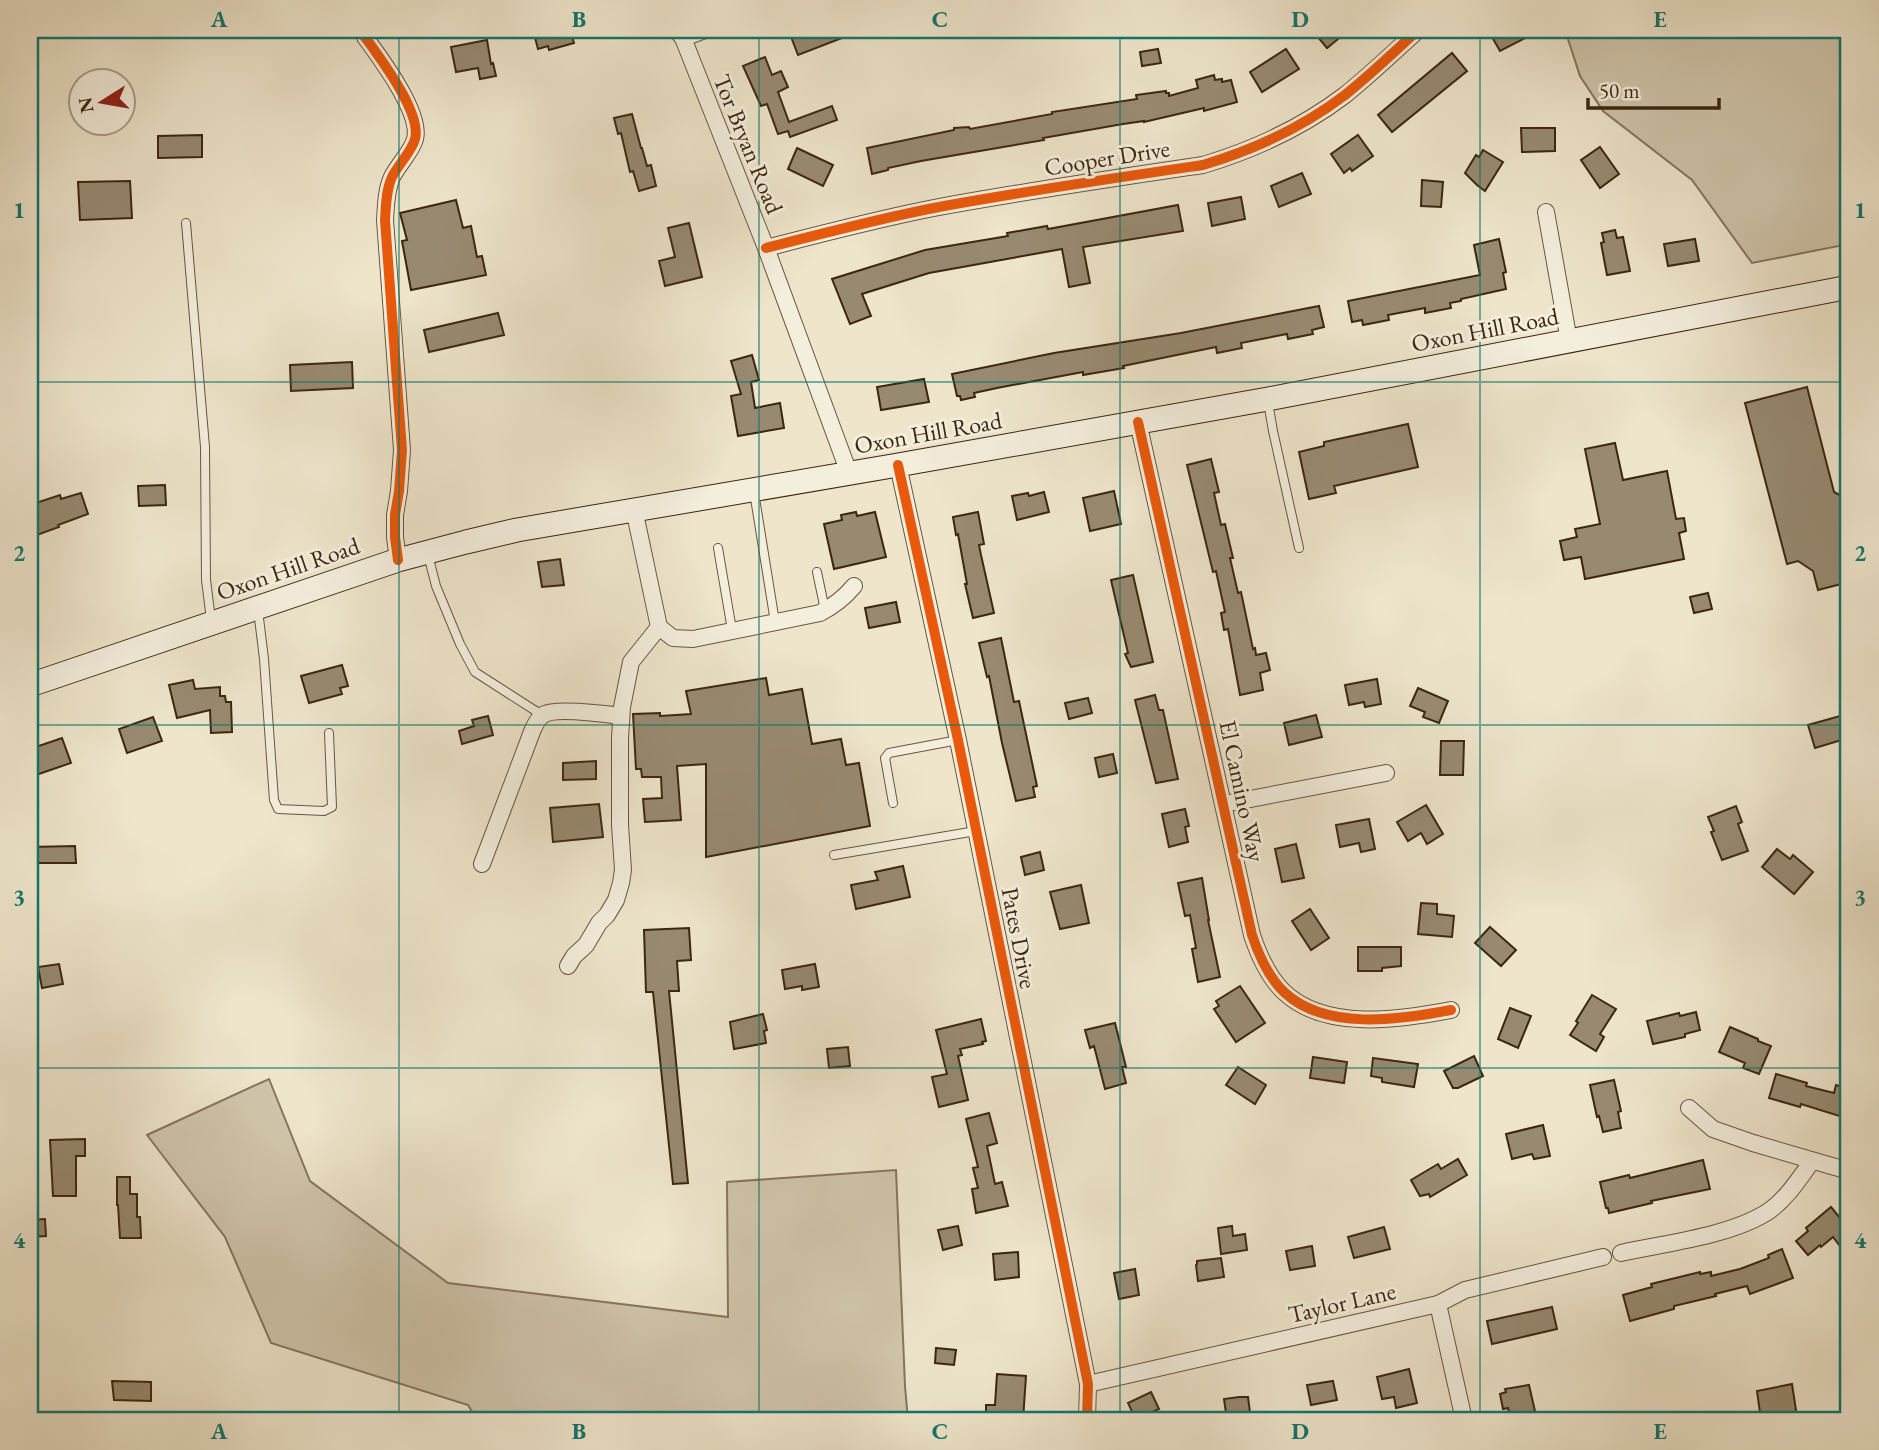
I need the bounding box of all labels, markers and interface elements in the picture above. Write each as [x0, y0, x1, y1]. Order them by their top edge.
text: A [210, 4, 228, 34]
text: B [572, 4, 586, 34]
text: C [932, 4, 948, 34]
text: D [1291, 4, 1309, 34]
text: E [1653, 4, 1667, 34]
north arrow [66, 66, 136, 136]
scale bar [1588, 66, 1720, 110]
street label: Tor Bryan Road [706, 69, 791, 219]
text: 50 m [1599, 77, 1640, 104]
text: N [72, 95, 100, 115]
street label: Cooper Drive [1042, 132, 1172, 183]
text: 1 [13, 195, 25, 225]
text: 1 [1854, 195, 1866, 225]
street label: Oxon Hill Road [1409, 300, 1562, 359]
street label: Oxon Hill Road [852, 404, 1005, 461]
street label: Oxon Hill Road [212, 529, 364, 607]
text: 2 [13, 538, 25, 568]
text: 2 [1854, 538, 1866, 568]
street label: El Camino Way [1212, 717, 1273, 865]
text: 3 [13, 882, 25, 912]
text: 3 [1854, 882, 1866, 912]
street label: Pates Drive [995, 885, 1044, 991]
text: 4 [13, 1225, 26, 1255]
text: 4 [1854, 1225, 1867, 1255]
street label: Taylor Lane [1285, 1275, 1399, 1330]
text: A [210, 1416, 228, 1446]
text: B [572, 1416, 586, 1446]
text: C [932, 1416, 948, 1446]
text: D [1291, 1416, 1309, 1446]
text: E [1653, 1416, 1667, 1446]

